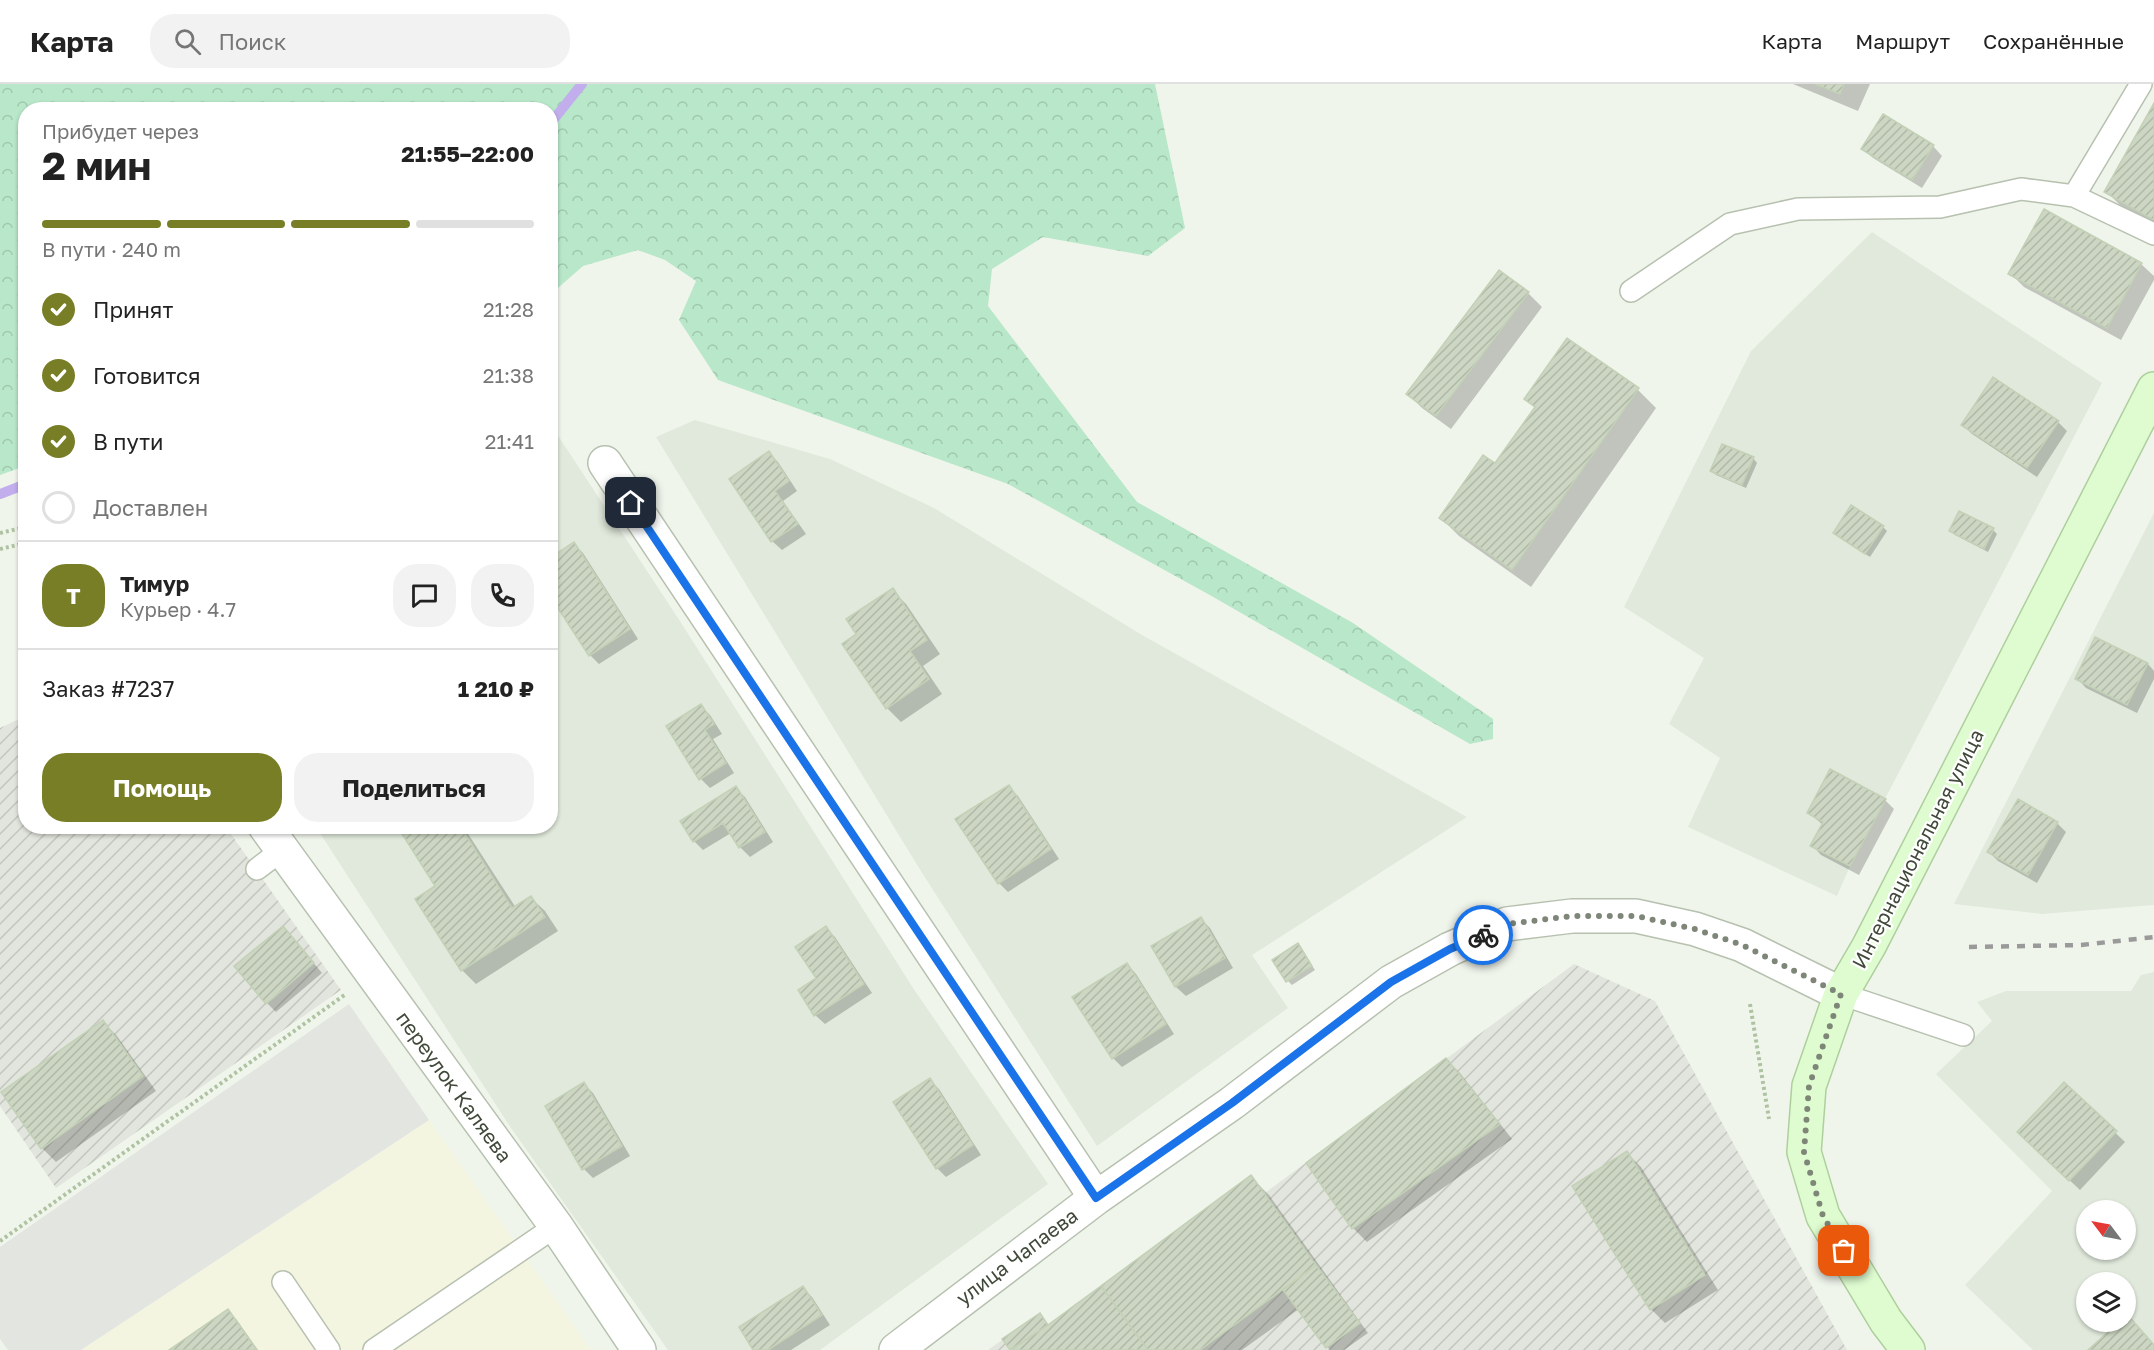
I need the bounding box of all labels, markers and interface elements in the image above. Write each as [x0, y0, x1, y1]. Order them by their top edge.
search box [150, 14, 570, 68]
text: Карта [30, 25, 114, 58]
icon: search [171, 25, 204, 58]
text: Поиск [219, 28, 286, 55]
text: Карта [1761, 28, 1822, 54]
text: Маршрут [1855, 28, 1950, 54]
text: Сохранённые [1983, 28, 2124, 54]
text: Прибудет через [42, 119, 199, 143]
text: 21:55–22:00 [401, 140, 534, 167]
text: 2 мин [42, 142, 151, 189]
text: В пути · 240 m [42, 237, 181, 261]
icon: check [42, 293, 75, 326]
text: Принят [93, 296, 173, 323]
text: 21:28 [483, 297, 534, 321]
icon: check [42, 359, 75, 392]
text: Готовится [93, 362, 201, 389]
text: 21:38 [483, 363, 534, 387]
icon: check [42, 425, 75, 458]
text: В пути [93, 428, 163, 455]
text: 21:41 [485, 429, 534, 453]
pin [605, 477, 656, 528]
icon: home [614, 486, 647, 519]
text: Доставлен [93, 494, 208, 521]
button: chat [393, 564, 456, 627]
button: phone [471, 564, 534, 627]
text: Тимур [120, 570, 189, 597]
text: Т [66, 582, 81, 609]
text: Курьер · 4.7 [120, 597, 236, 621]
text: Заказ #7237 [42, 675, 174, 702]
text: 1 210 ₽ [458, 675, 534, 702]
street label: Интернациональная улица [1846, 725, 1988, 972]
button: Помощь [42, 753, 282, 822]
button: Поделиться [294, 753, 534, 822]
courier [1453, 905, 1513, 965]
icon: bike [1467, 919, 1500, 952]
street label: переулок Каляева [392, 1006, 518, 1166]
north arrow [2076, 1200, 2136, 1260]
map controls [2076, 1200, 2136, 1332]
street label: улица Чапаева [951, 1203, 1082, 1310]
pin [1818, 1225, 1869, 1276]
icon: bag [1827, 1234, 1860, 1267]
button: layers [2076, 1272, 2136, 1332]

